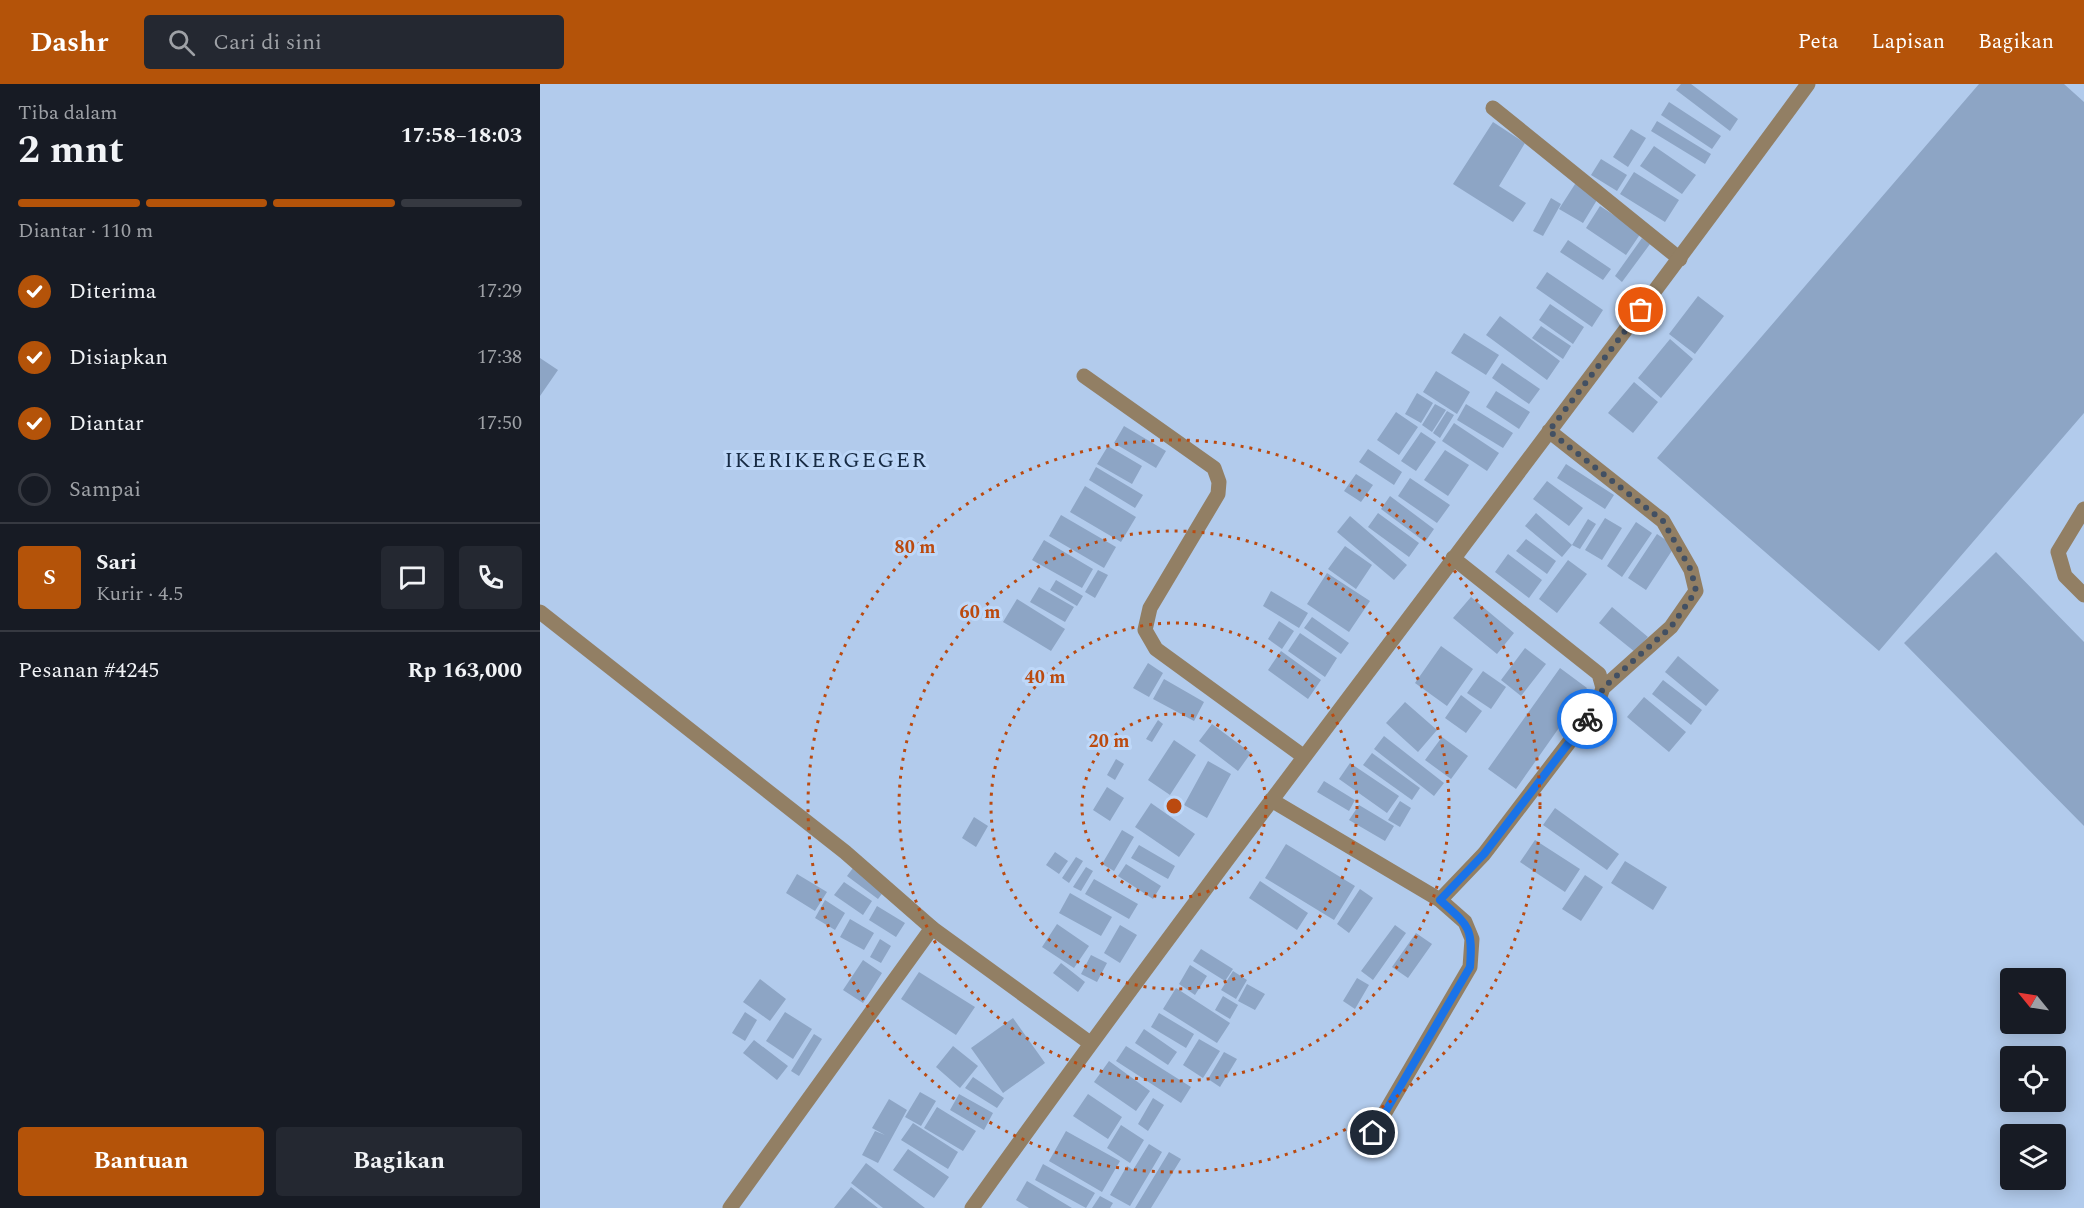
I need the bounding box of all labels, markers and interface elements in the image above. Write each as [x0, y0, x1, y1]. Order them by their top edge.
search box [144, 15, 564, 69]
text: Dashr [30, 21, 108, 64]
icon: search [165, 26, 198, 59]
text: Cari di sini [213, 26, 322, 59]
text: Peta [1798, 26, 1838, 58]
text: Lapisan [1871, 26, 1945, 58]
text: Bagikan [1978, 26, 2054, 58]
text: Tiba dalam [18, 98, 118, 128]
text: 17:58–18:03 [400, 119, 522, 152]
text: 2 mnt [18, 121, 124, 180]
text: Diantar · 110 m [18, 216, 153, 246]
icon: check [18, 275, 51, 308]
text: Diterima [69, 275, 157, 308]
text: 17:29 [477, 276, 522, 306]
pin [1615, 284, 1666, 335]
icon: bag [1624, 293, 1657, 326]
icon: check [18, 341, 51, 374]
text: Disiapkan [69, 341, 168, 374]
text: 17:38 [477, 342, 522, 372]
icon: check [18, 407, 51, 440]
text: Diantar [69, 407, 144, 440]
text: 17:50 [477, 408, 522, 438]
district label: IKERIKERGEGER [724, 444, 928, 477]
text: Sampai [69, 473, 141, 506]
text: 80 m [895, 534, 935, 561]
text: Sari [96, 546, 137, 579]
button: chat [381, 546, 444, 609]
button: phone [459, 546, 522, 609]
text: S [43, 561, 56, 594]
text: Kurir · 4.5 [96, 579, 183, 609]
text: 60 m [960, 599, 1000, 626]
text: Pesanan #4245 [18, 654, 159, 687]
text: Rp 163,000 [408, 654, 522, 687]
text: 40 m [1025, 664, 1065, 691]
courier [1557, 689, 1617, 749]
icon: bike [1571, 703, 1604, 736]
text: 20 m [1089, 728, 1129, 755]
centre of rings [1164, 796, 1184, 816]
north arrow [2000, 968, 2066, 1034]
map controls [2000, 968, 2066, 1190]
button: locate [2000, 1046, 2066, 1112]
pin [1347, 1107, 1398, 1158]
icon: home [1356, 1116, 1389, 1149]
button: layers [2000, 1124, 2066, 1190]
button: Bantuan [18, 1127, 264, 1196]
button: Bagikan [276, 1127, 522, 1196]

